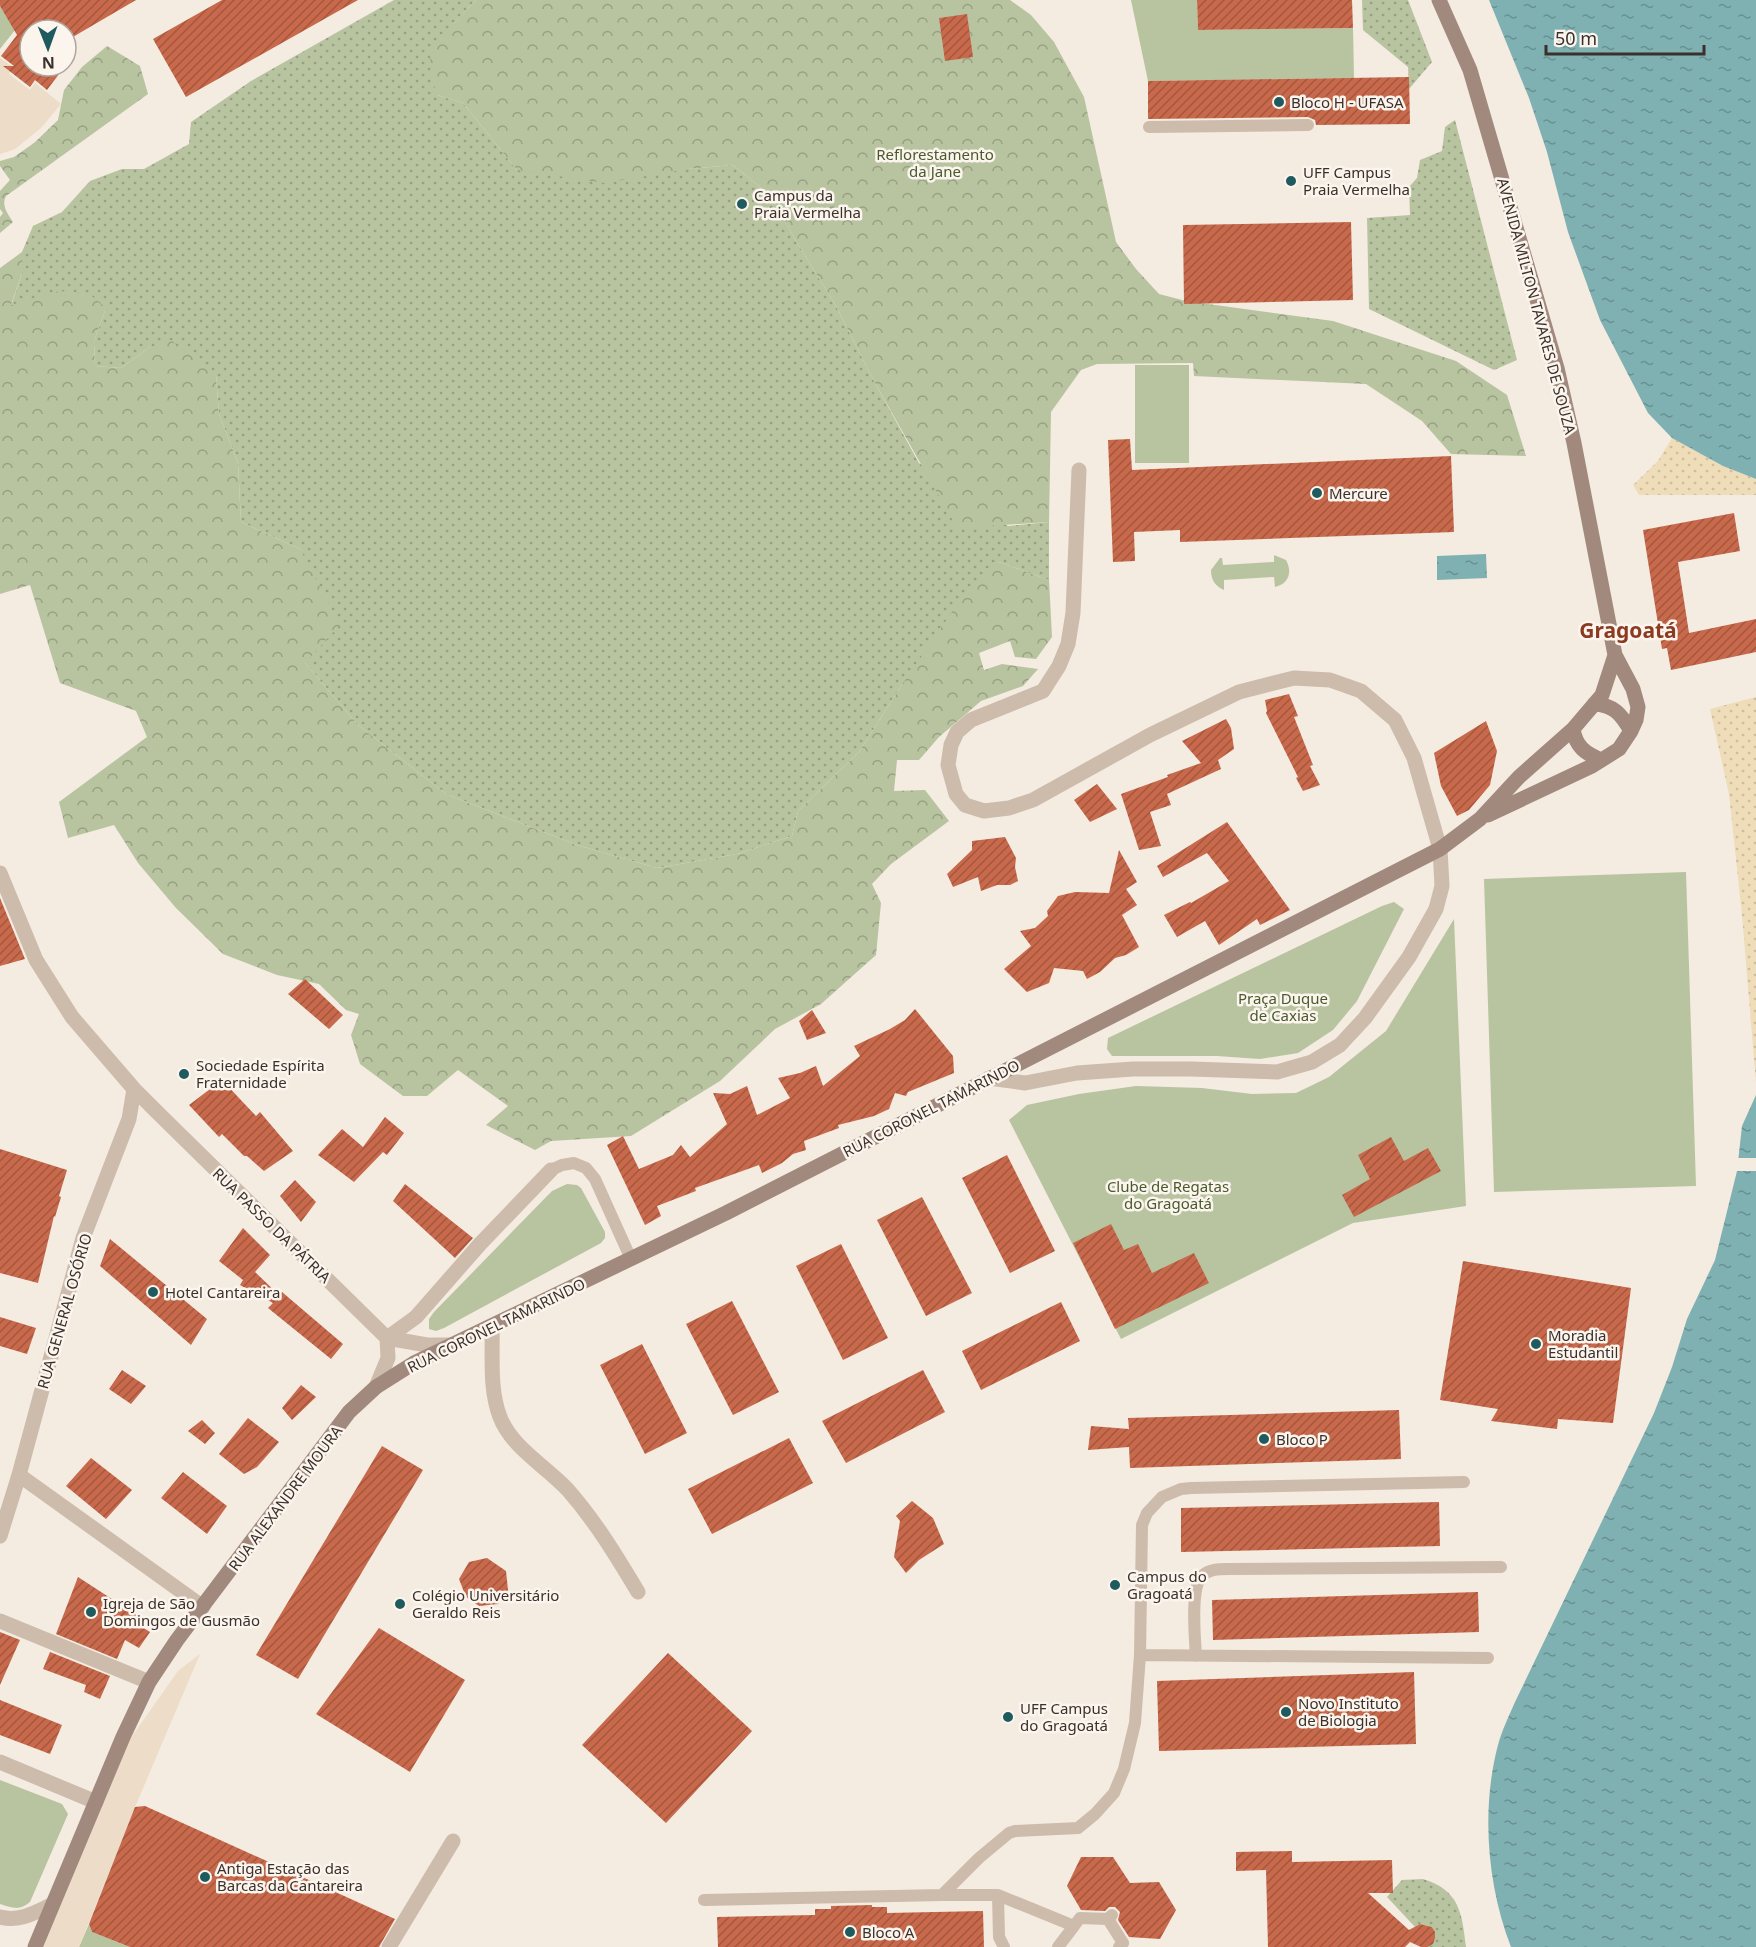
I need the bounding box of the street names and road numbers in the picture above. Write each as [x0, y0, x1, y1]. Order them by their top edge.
street label: AVENIDA MILTON TAVARES DE SOUZA [1493, 176, 1581, 437]
street label: RUA CORONEL TAMARINDO [839, 1055, 1023, 1161]
street label: RUA PASSO DA PÁTRIA [209, 1163, 336, 1287]
street label: RUA GENERAL OSÓRIO [32, 1231, 96, 1391]
street label: RUA CORONEL TAMARINDO [404, 1273, 588, 1377]
street label: RUA ALEXANDRE MOURA [224, 1421, 346, 1575]

